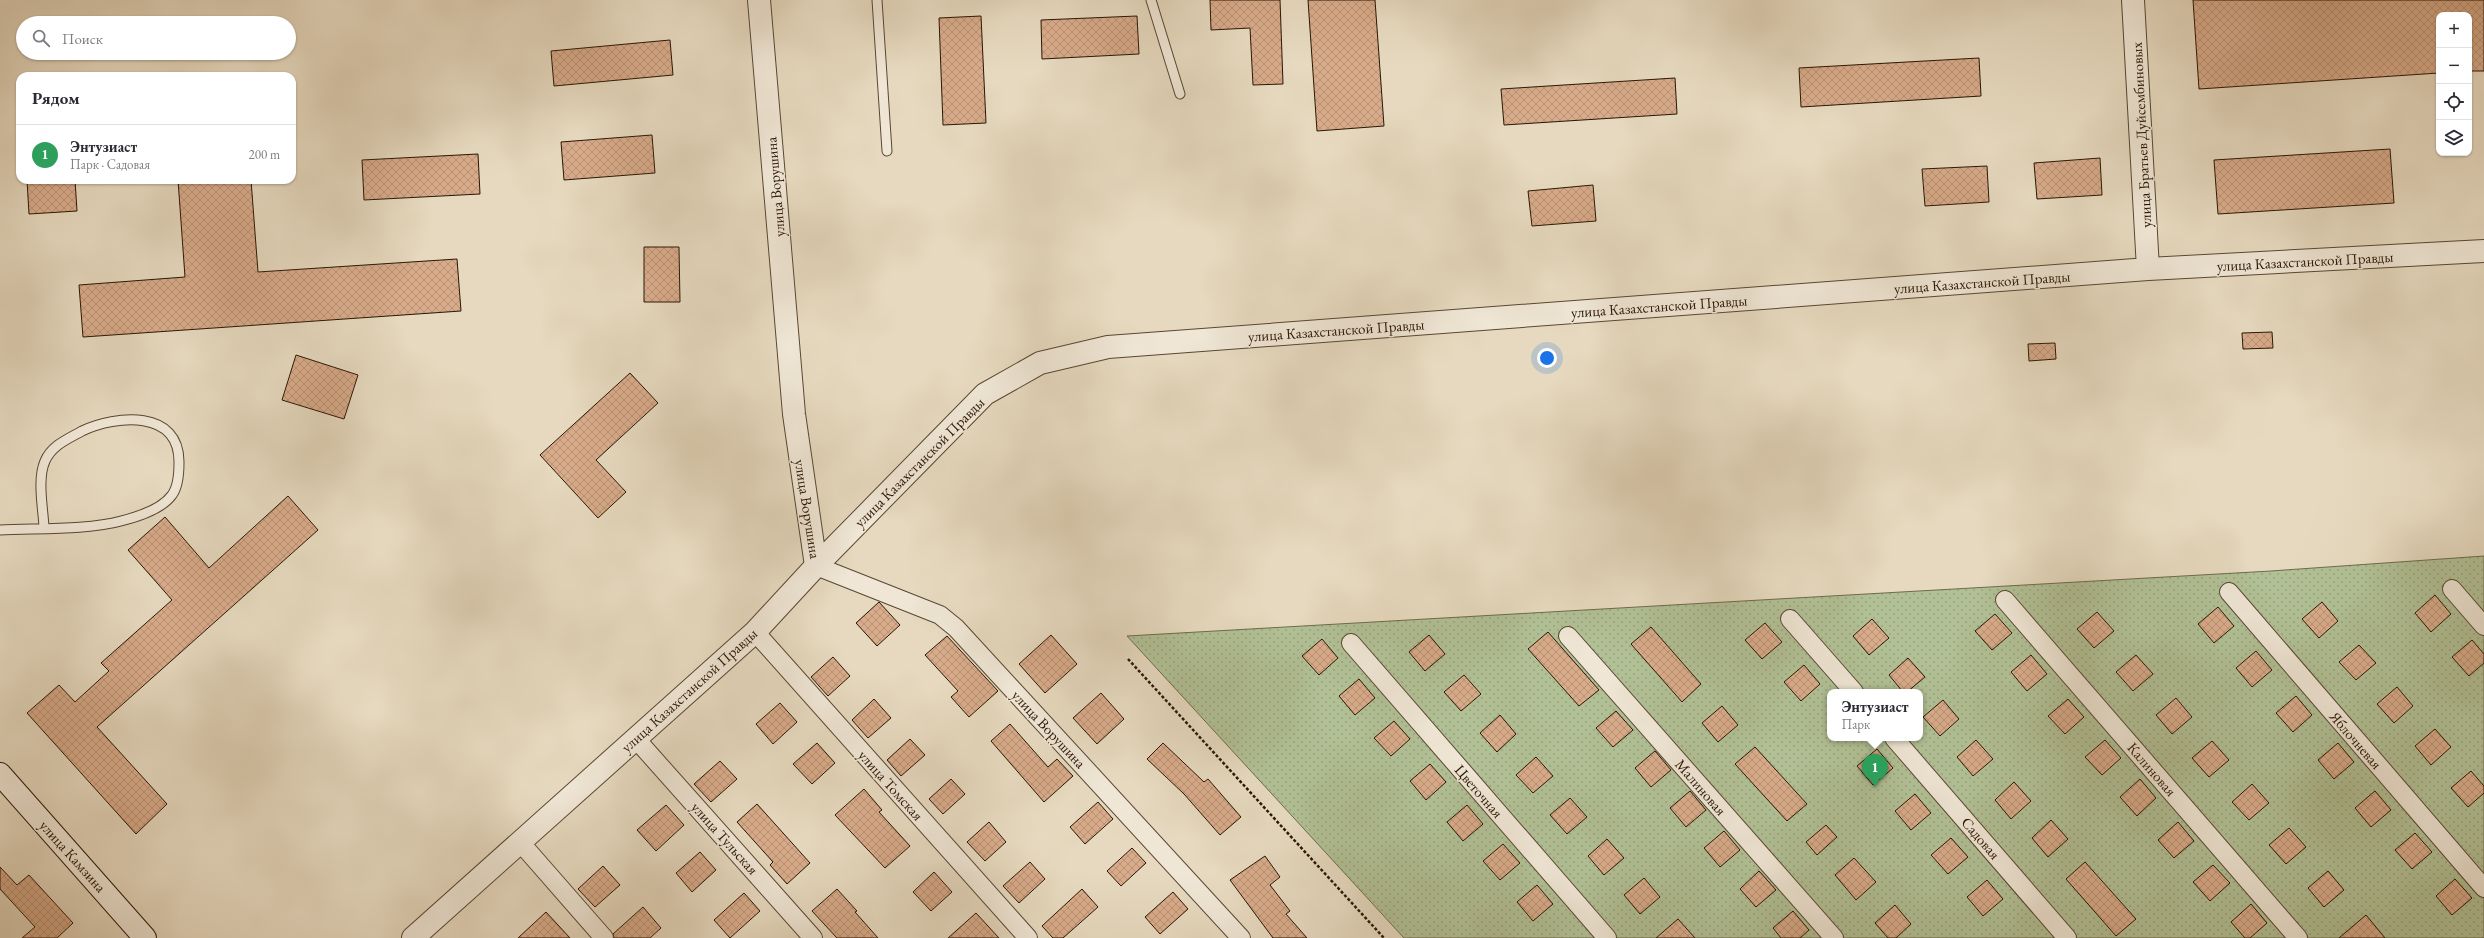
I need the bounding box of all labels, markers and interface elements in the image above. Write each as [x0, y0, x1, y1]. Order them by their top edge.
map controls [2436, 12, 2472, 156]
button: + [2436, 12, 2472, 48]
search box [16, 16, 296, 60]
icon: search [30, 27, 52, 49]
text: Поиск [62, 29, 103, 48]
street label: улица Братьев Дуйсембиновых [2127, 41, 2155, 228]
button: − [2436, 48, 2472, 84]
button: locate [2436, 84, 2472, 120]
text: Рядом [32, 87, 80, 109]
button: layers [2436, 120, 2472, 156]
street label: улица Ворушина [761, 136, 789, 238]
text: Энтузиаст [70, 137, 137, 156]
text: 1 [42, 146, 48, 163]
text: 200 m [249, 146, 280, 163]
text: Парк · Садовая [70, 156, 150, 173]
street label: улица Казахстанской Правды [2216, 247, 2394, 275]
street label: улица Казахстанской Правды [1893, 266, 2071, 298]
street label: улица Казахстанской Правды [1570, 290, 1748, 322]
street label: улица Казахстанской Правды [1247, 314, 1425, 346]
your location [1537, 348, 1557, 368]
street label: улица Казахстанской Правды [850, 393, 988, 531]
street label: улица Ворушина [791, 458, 825, 560]
street label: улица Казахстанской Правды [617, 624, 761, 756]
street label: улица Ворушина [1008, 686, 1090, 772]
popup [1827, 689, 1923, 741]
text: Энтузиаст [1841, 697, 1909, 716]
street label: Яблочневая [2325, 706, 2387, 773]
text: Парк [1841, 716, 1870, 733]
street label: Калиновая [2123, 738, 2181, 800]
street label: улица Томская [854, 746, 928, 825]
pin: 1 [1862, 754, 1888, 787]
street label: Малиновая [1671, 755, 1731, 819]
street label: Цветочная [1451, 760, 1508, 822]
street label: улица Тульская [687, 798, 763, 879]
street label: Садовая [1957, 813, 2005, 863]
street label: улица Камзина [36, 816, 110, 896]

